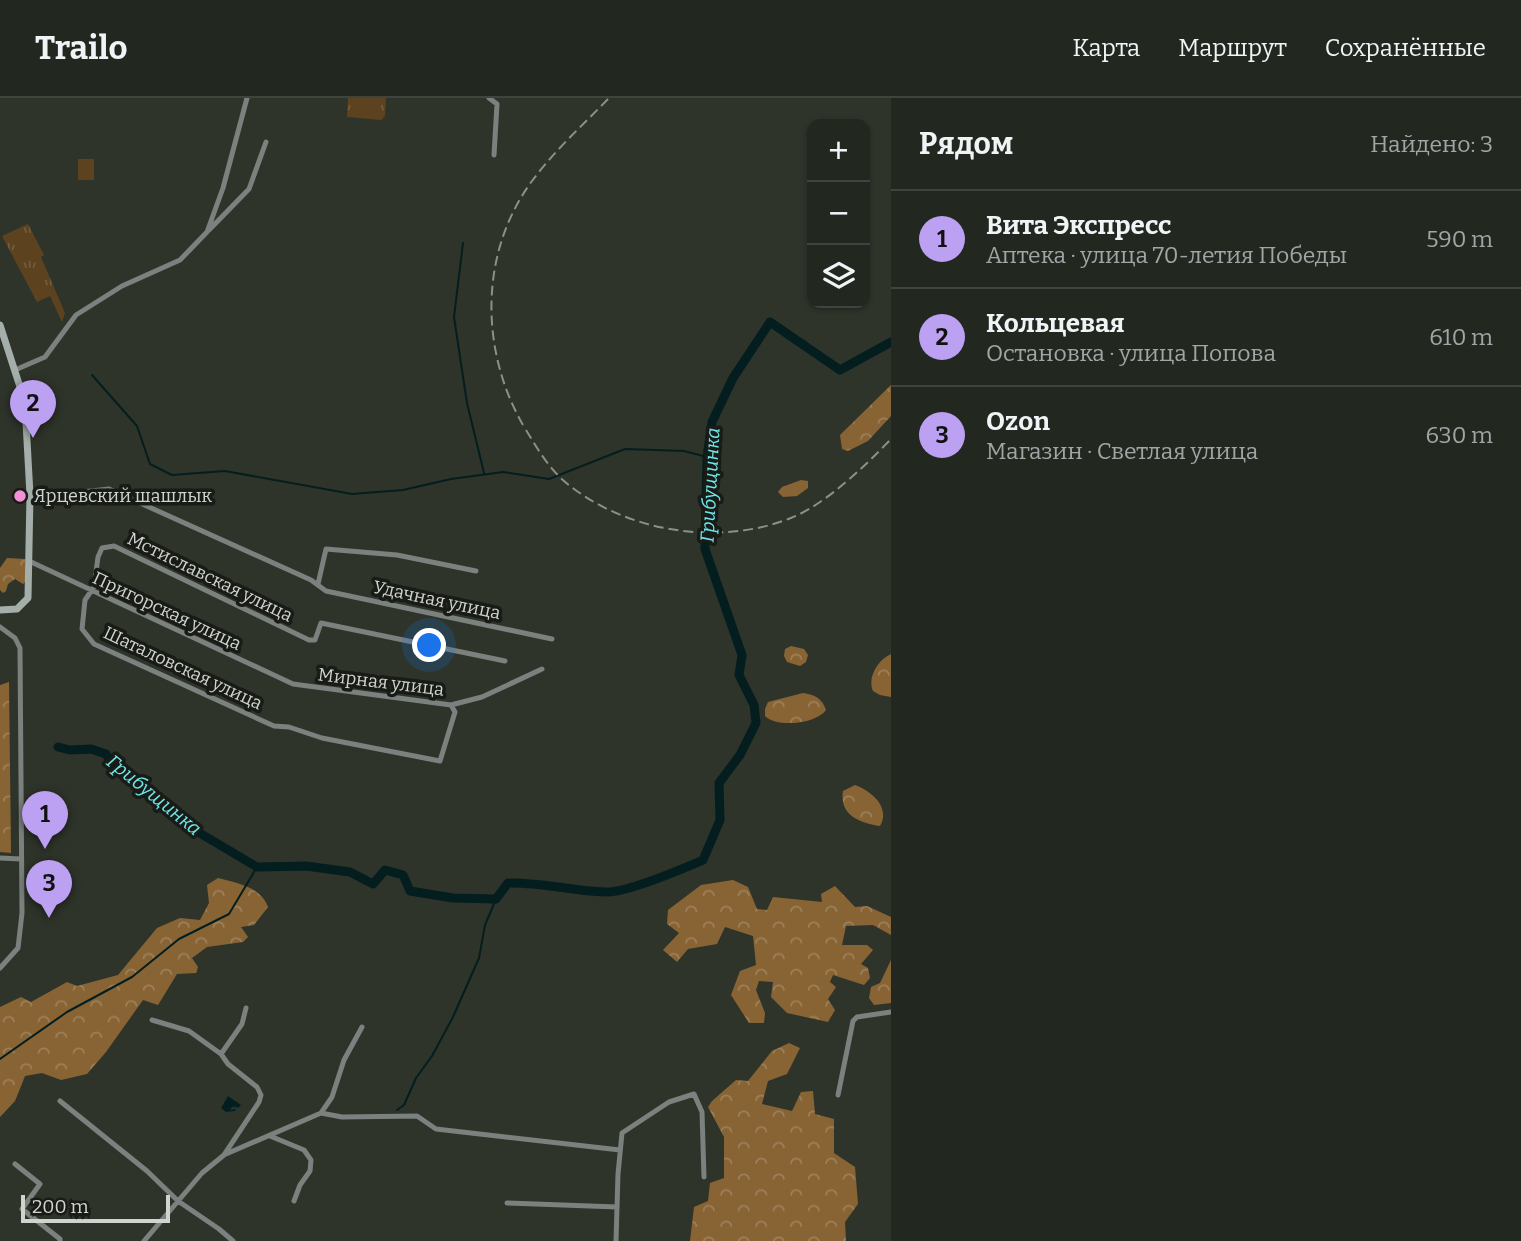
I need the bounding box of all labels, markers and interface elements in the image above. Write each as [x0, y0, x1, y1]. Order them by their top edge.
text: Trailo [35, 28, 128, 68]
text: Карта [1072, 34, 1140, 62]
text: Маршрут [1178, 34, 1287, 62]
text: Сохранённые [1325, 34, 1486, 62]
map controls [807, 119, 870, 308]
button: + [807, 119, 870, 182]
text: Рядом [919, 126, 1013, 162]
text: Найдено: 3 [1370, 130, 1493, 158]
button: − [807, 182, 870, 245]
text: Вита Экспресс [986, 210, 1171, 241]
text: 1 [937, 225, 947, 253]
text: 590 m [1426, 225, 1493, 253]
text: Аптека · улица 70-летия Победы [986, 241, 1347, 269]
button: layers [807, 245, 870, 308]
text: Кольцевая [986, 308, 1125, 339]
text: 2 [936, 323, 948, 351]
text: 610 m [1429, 323, 1493, 351]
text: Остановка · улица Попова [986, 339, 1276, 367]
pin: 2 [10, 380, 56, 438]
text: Ozon [986, 406, 1050, 437]
text: 3 [935, 421, 949, 449]
text: 630 m [1425, 421, 1493, 449]
water label: Грибущинка [696, 427, 724, 543]
text: Магазин · Светлая улица [986, 437, 1258, 465]
place label: Ярцевский шашлык [34, 485, 212, 507]
marker: Ярцевский шашлык [12, 488, 28, 504]
street label: Мстиславская улица [124, 527, 296, 627]
street label: Пригорская улица [89, 567, 245, 655]
street label: Удачная улица [371, 576, 503, 624]
street label: Шаталовская улица [100, 621, 266, 715]
your location [412, 628, 446, 662]
street label: Мирная улица [317, 663, 446, 701]
water label: Грибущинка [102, 750, 206, 840]
pin: 1 [22, 791, 68, 849]
pin: 3 [26, 860, 72, 918]
scale bar [21, 1192, 170, 1224]
text: 200 m [32, 1195, 89, 1218]

